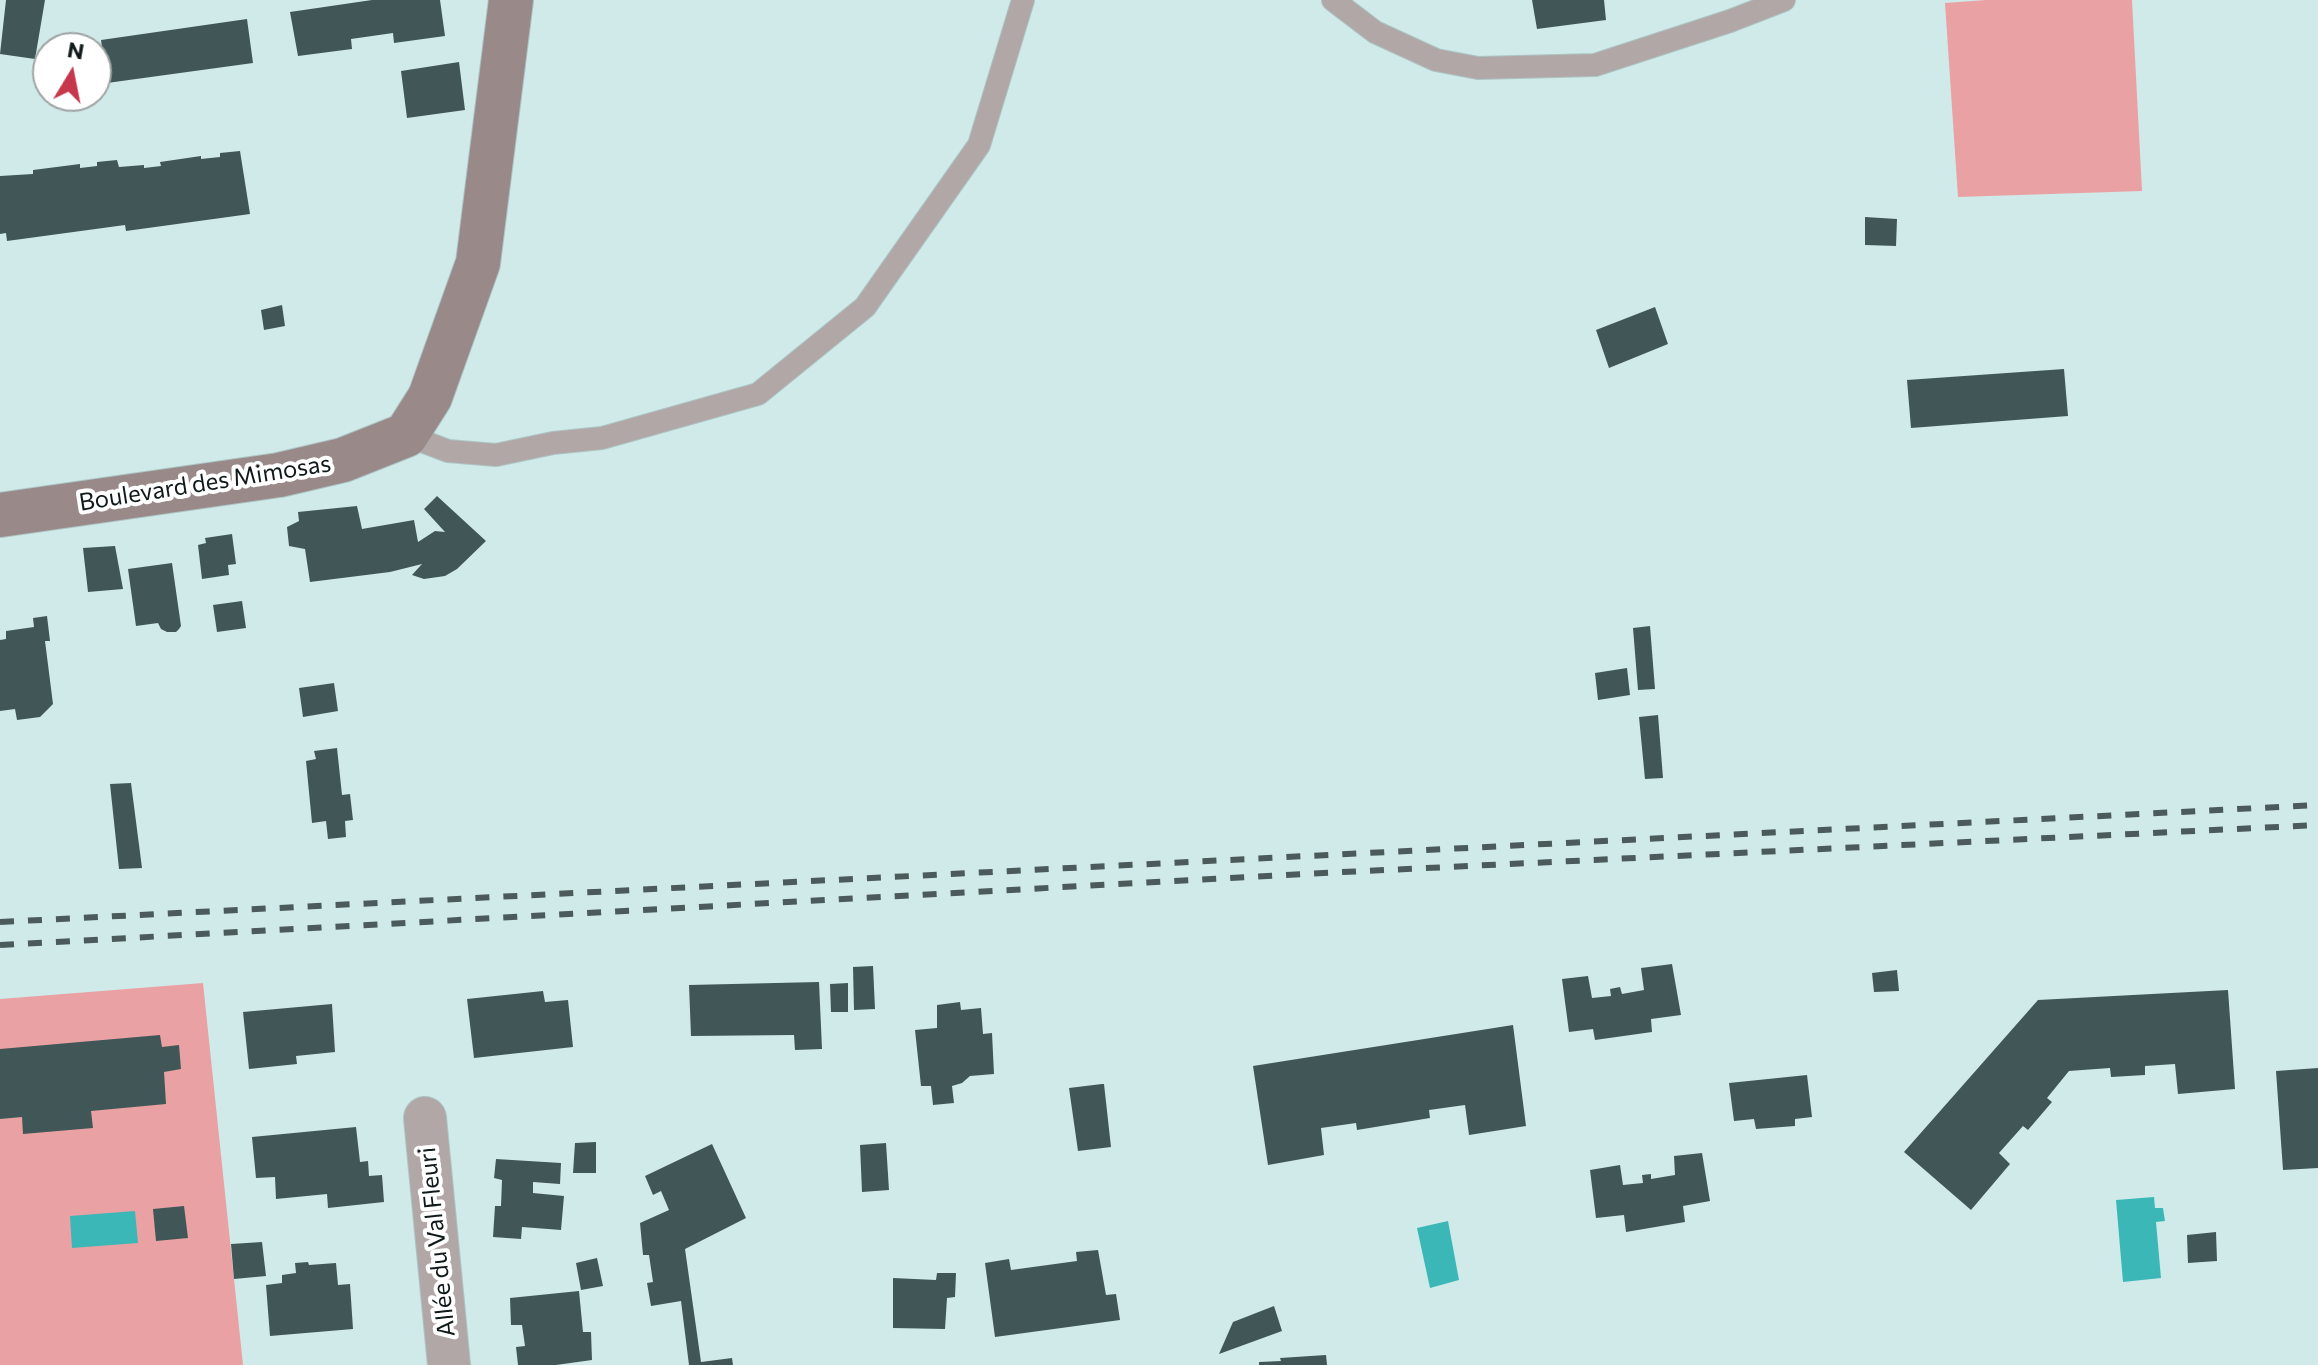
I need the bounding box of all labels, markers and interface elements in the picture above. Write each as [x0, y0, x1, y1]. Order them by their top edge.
north arrow [32, 32, 112, 112]
text: N [65, 35, 86, 65]
street label: Boulevard des Mimosas [77, 449, 333, 517]
street label: Allée du Val Fleuri [413, 1146, 461, 1338]

